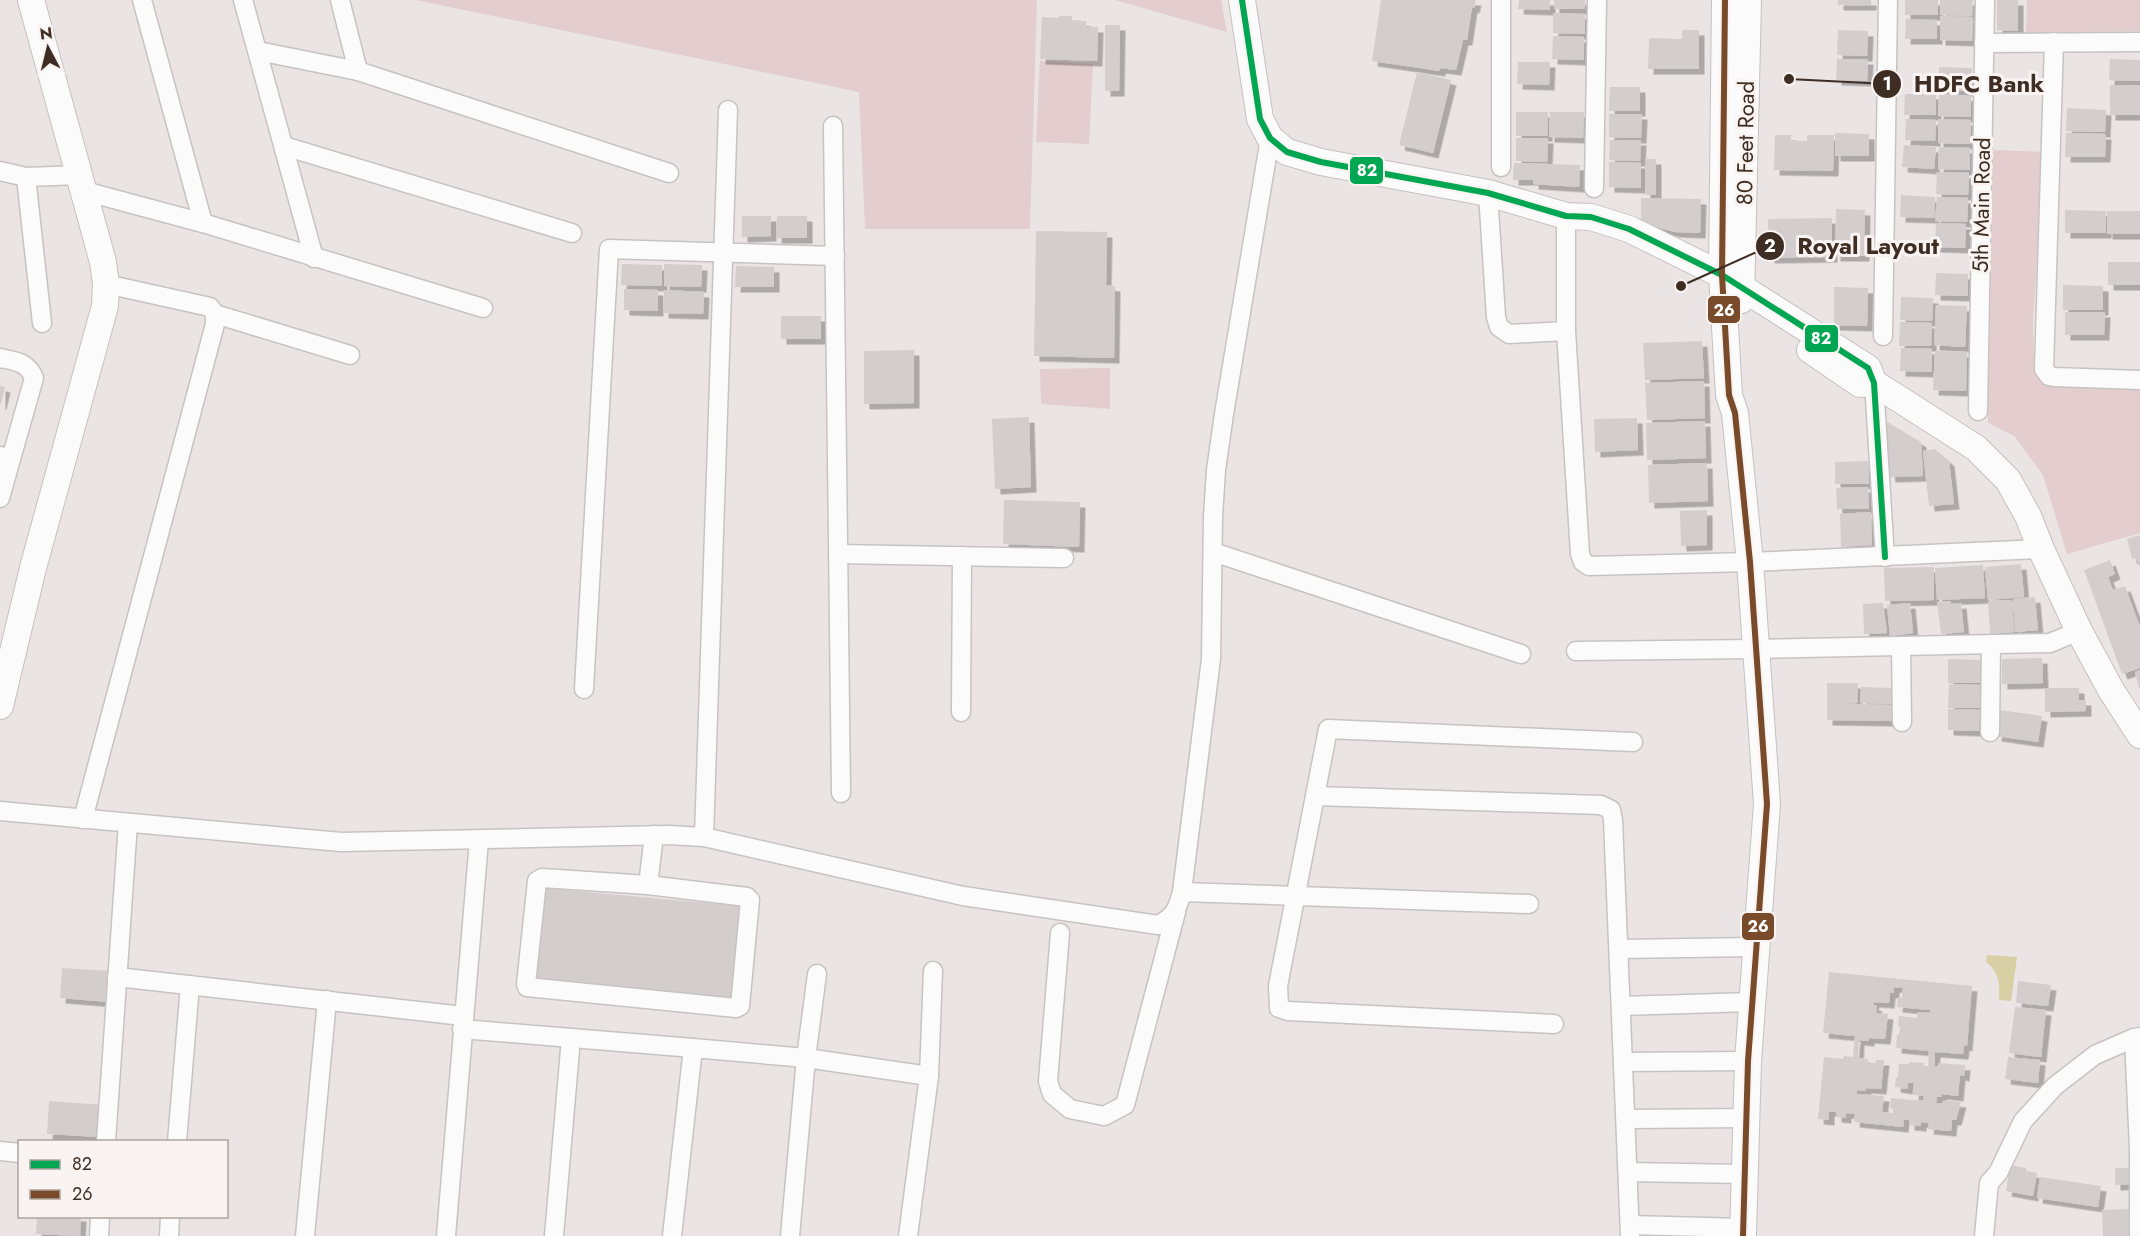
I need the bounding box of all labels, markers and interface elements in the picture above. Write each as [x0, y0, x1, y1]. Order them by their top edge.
north arrow [18, 18, 78, 78]
text: N [39, 21, 54, 46]
callout: HDFC Bank [1872, 63, 2057, 105]
text: HDFC Bank [1914, 66, 2044, 101]
text: 1 [1882, 71, 1892, 97]
street label: 80 Feet Road [1728, 81, 1762, 205]
street label: 5th Main Road [1964, 137, 1998, 273]
line badge: 82 [1349, 156, 1384, 185]
text: 82 [1357, 159, 1377, 182]
callout: Royal Layout [1755, 225, 1950, 267]
text: Royal Layout [1797, 228, 1939, 263]
text: 2 [1764, 233, 1776, 259]
line badge: 26 [1707, 295, 1741, 324]
text: 26 [1713, 299, 1735, 322]
line badge: 82 [1804, 324, 1839, 353]
text: 82 [1811, 327, 1831, 350]
line badge: 26 [1741, 912, 1775, 941]
text: 26 [1747, 915, 1769, 938]
legend [18, 1140, 228, 1218]
text: 82 [72, 1151, 92, 1177]
text: 26 [72, 1181, 93, 1207]

